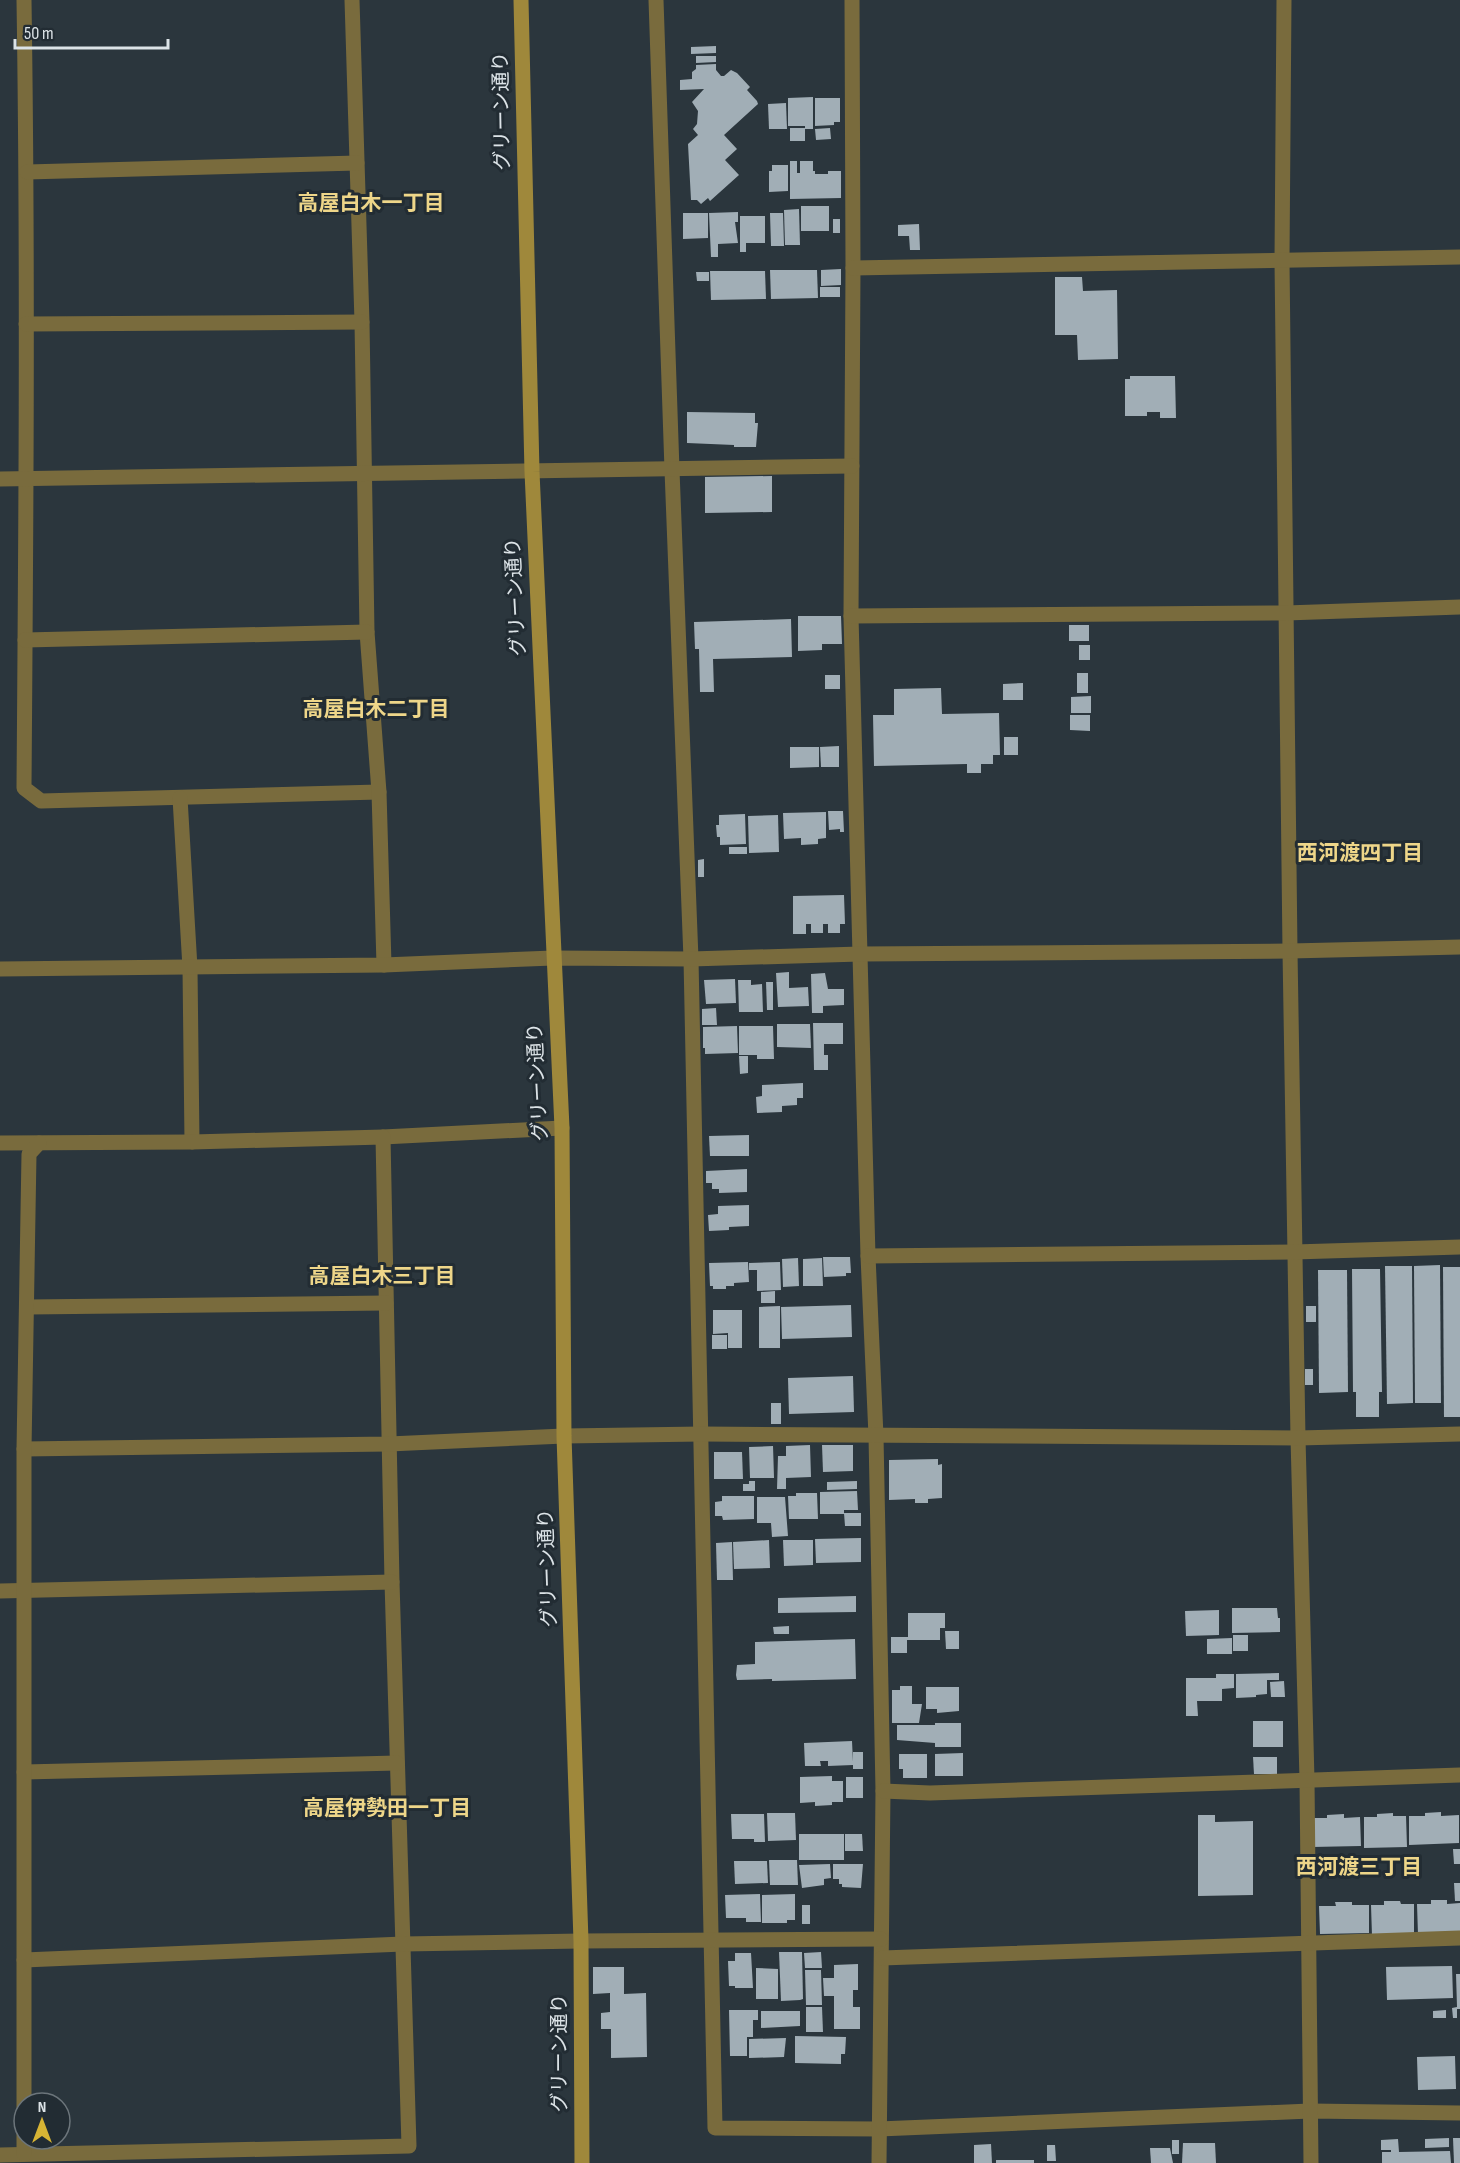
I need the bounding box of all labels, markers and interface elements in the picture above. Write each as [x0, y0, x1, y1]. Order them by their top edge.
scale bar [15, 12, 168, 50]
text: 50 m [24, 23, 54, 44]
street label: グリーン通り [489, 51, 515, 171]
district label: 高屋白木一丁目 [298, 191, 445, 216]
street label: グリーン通り [501, 537, 531, 657]
district label: 高屋白木二丁目 [303, 697, 450, 722]
district label: 西河渡四丁目 [1297, 841, 1423, 866]
street label: グリーン通り [523, 1022, 553, 1142]
district label: 高屋白木三丁目 [309, 1264, 456, 1289]
street label: グリーン通り [534, 1508, 562, 1628]
district label: 高屋伊勢田一丁目 [303, 1796, 471, 1821]
district label: 西河渡三丁目 [1296, 1855, 1422, 1880]
street label: グリーン通り [548, 1994, 572, 2113]
north arrow [12, 2091, 72, 2151]
text: N [38, 2098, 46, 2117]

